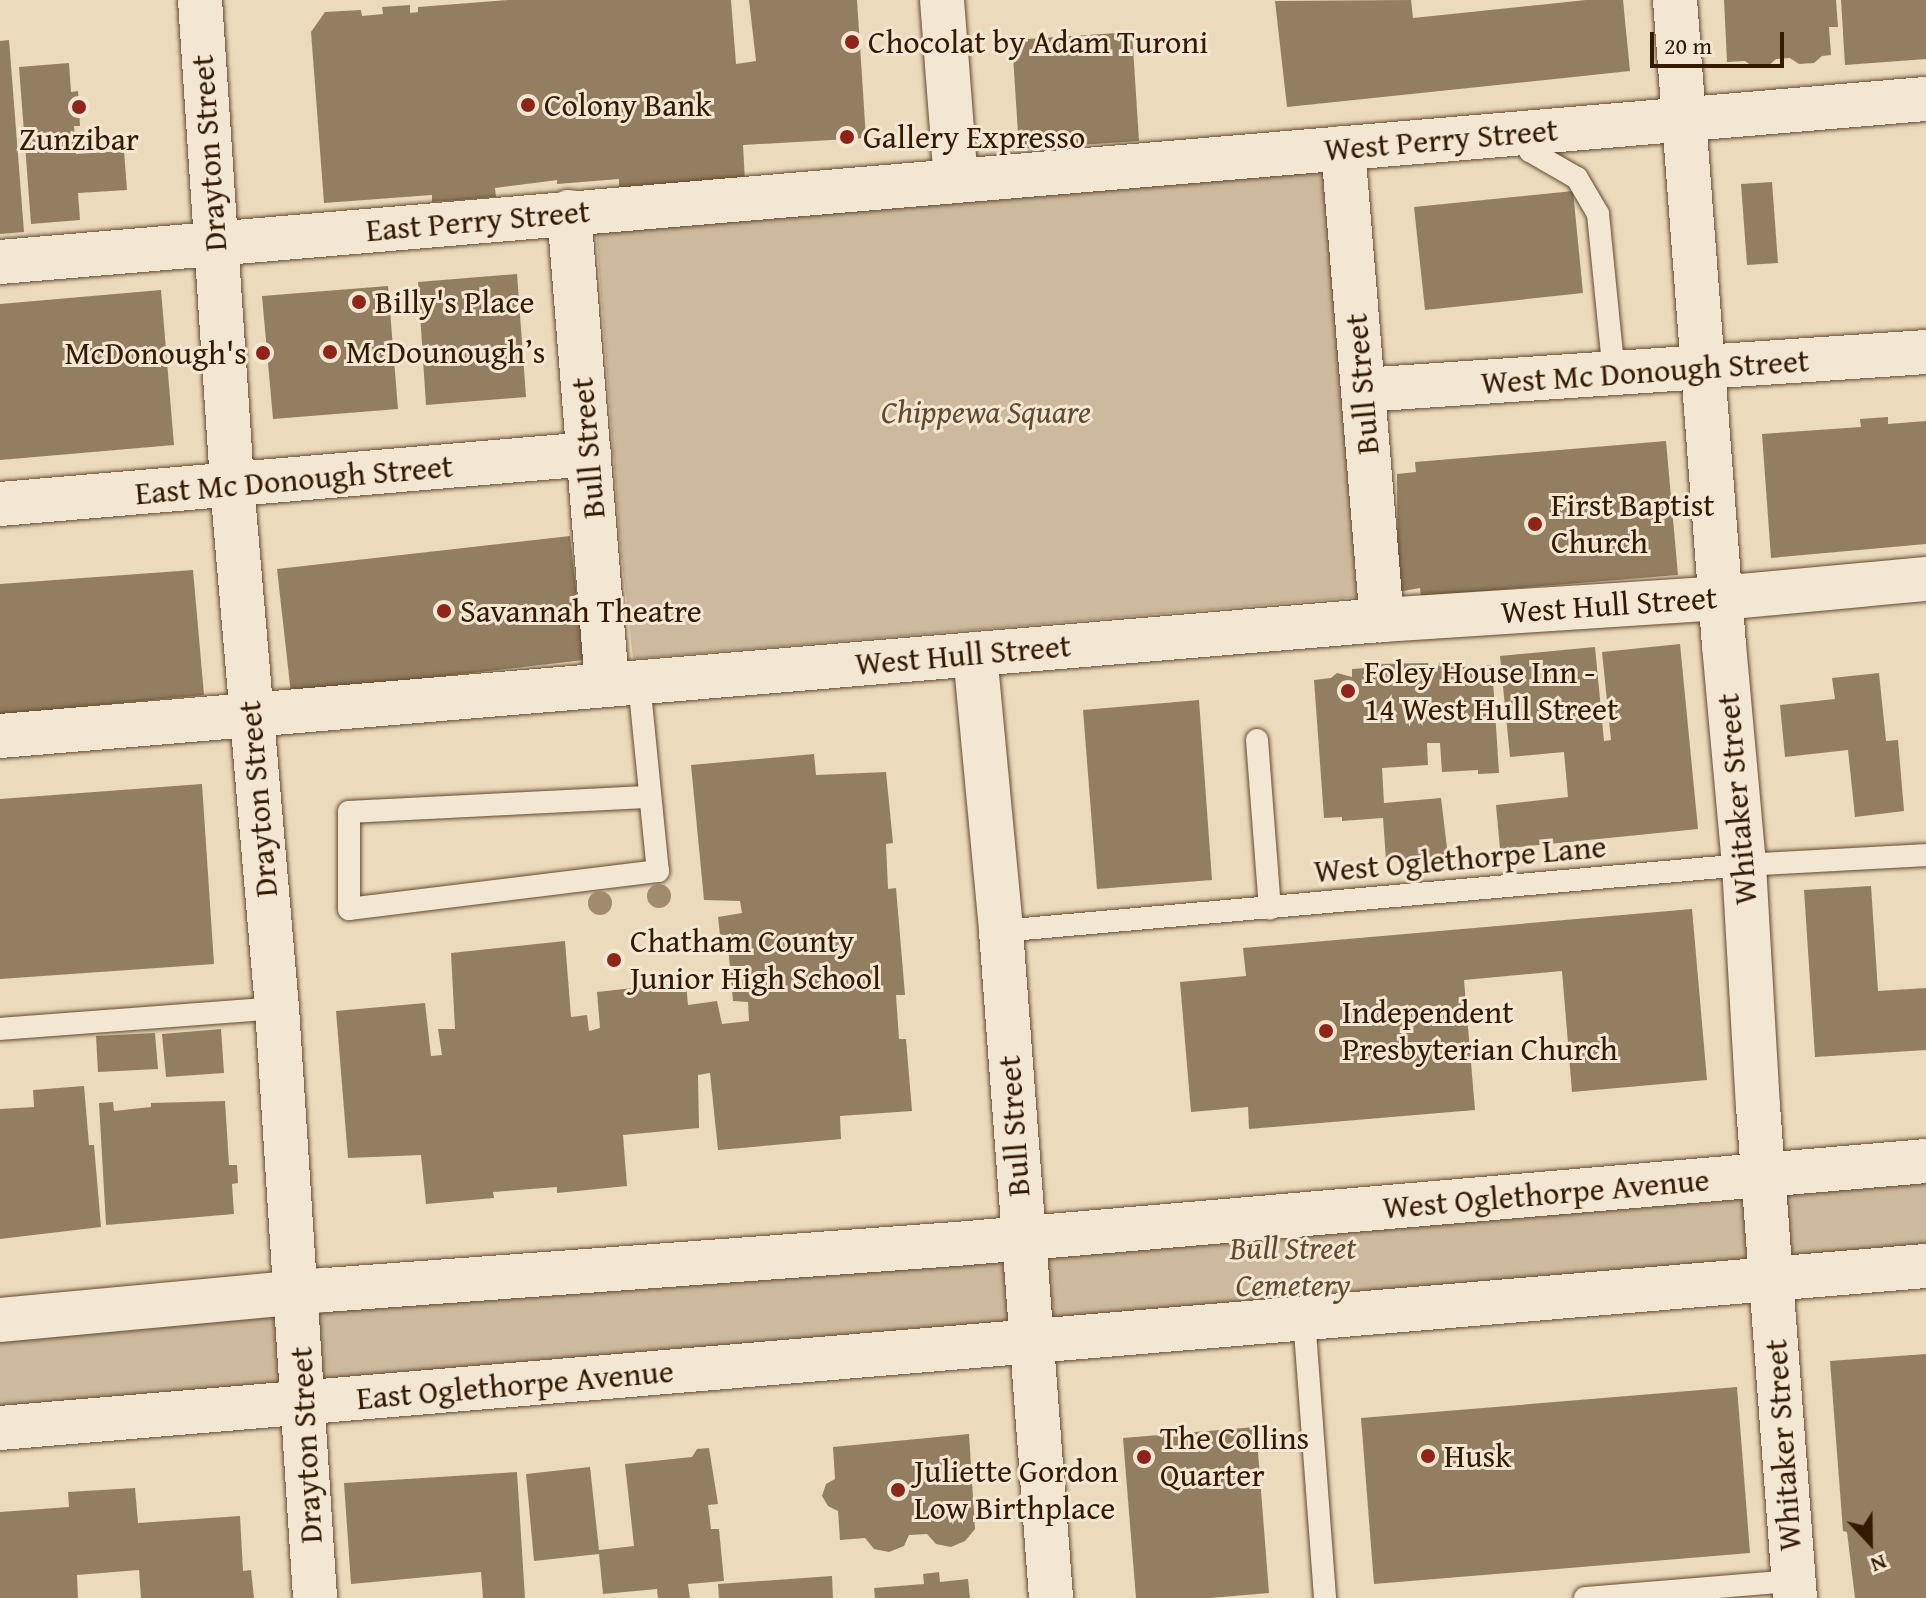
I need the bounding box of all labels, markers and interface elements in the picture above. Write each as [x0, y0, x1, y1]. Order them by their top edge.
scale bar [1654, 16, 1788, 66]
place label: Chocolat by Adam Turoni [868, 23, 1208, 61]
text: 20 m [1664, 28, 1712, 63]
marker: Chocolat by Adam Turoni [843, 33, 861, 51]
street label: Drayton Street [183, 53, 235, 253]
place label: Colony Bank [544, 86, 711, 124]
marker: Colony Bank [519, 96, 537, 114]
marker: Zunzibar [70, 98, 88, 116]
street label: West Perry Street [1322, 111, 1560, 169]
place label: Gallery Expresso [863, 118, 1085, 156]
place label: Zunzibar [19, 120, 139, 158]
marker: Gallery Expresso [838, 128, 856, 146]
street label: East Perry Street [364, 192, 592, 250]
place label: Billy's Place [375, 283, 535, 321]
marker: Billy's Place [350, 293, 368, 311]
street label: Bull Street [1337, 312, 1387, 456]
place label: McDounough’s [346, 333, 545, 371]
place label: McDonough's [64, 334, 247, 372]
street label: West Mc Donough Street [1480, 341, 1810, 403]
marker: McDounough’s [321, 343, 339, 361]
marker: McDonough's [254, 344, 272, 362]
street label: Bull Street [563, 376, 613, 520]
park label: Chippewa Square [881, 393, 1091, 431]
street label: East Mc Donough Street [133, 447, 455, 513]
place label: First Baptist Church [1551, 487, 1715, 562]
marker: First Baptist Church [1526, 515, 1544, 533]
street label: West Hull Street [1500, 578, 1718, 632]
place label: Savannah Theatre [460, 592, 702, 630]
marker: Savannah Theatre [435, 602, 453, 620]
street label: West Hull Street [853, 626, 1073, 684]
place label: Foley House Inn - 14 West Hull Street [1364, 654, 1618, 729]
marker: Foley House Inn - 14 West Hull Street [1339, 682, 1357, 700]
street label: Whitaker Street [1709, 692, 1765, 906]
street label: Drayton Street [230, 699, 286, 899]
street label: West Oglethorpe Lane [1312, 827, 1608, 891]
place label: Chatham County Junior High School [630, 923, 881, 998]
marker: Chatham County Junior High School [605, 951, 623, 969]
place label: Independent Presbyterian Church [1342, 994, 1618, 1069]
marker: Independent Presbyterian Church [1317, 1022, 1335, 1040]
street label: Bull Street [990, 1054, 1038, 1198]
street label: West Oglethorpe Avenue [1381, 1161, 1711, 1227]
park label: Bull Street Cemetery [1230, 1230, 1356, 1305]
street label: Whitaker Street [1756, 1338, 1810, 1552]
street label: Drayton Street [282, 1346, 330, 1544]
street label: East Oglethorpe Avenue [355, 1352, 675, 1418]
place label: The Collins Quarter [1160, 1420, 1309, 1495]
place label: Husk [1444, 1437, 1512, 1475]
marker: Husk [1419, 1447, 1437, 1465]
marker: The Collins Quarter [1135, 1448, 1153, 1466]
place label: Juliette Gordon Low Birthplace [914, 1453, 1118, 1528]
marker: Juliette Gordon Low Birthplace [889, 1481, 907, 1499]
north arrow [1830, 1502, 1910, 1582]
text: N [1866, 1547, 1892, 1582]

